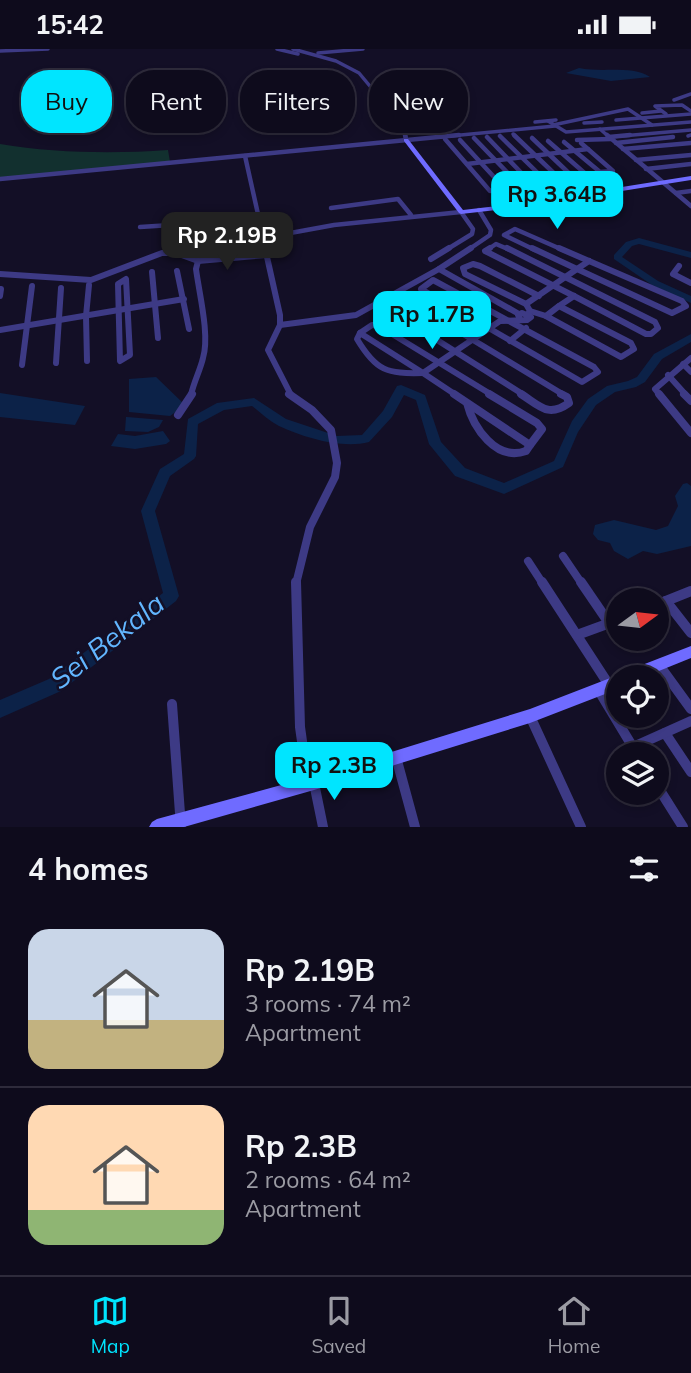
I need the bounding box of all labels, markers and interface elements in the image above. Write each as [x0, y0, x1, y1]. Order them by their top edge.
text: 15:42 [35, 8, 104, 41]
chip: Buy [21, 70, 112, 133]
chip: Rent [126, 70, 226, 133]
chip: Filters [240, 70, 355, 133]
chip: New [369, 70, 468, 133]
pin: Rp 3.64B [485, 171, 629, 231]
text: Rp 3.64B [507, 179, 607, 208]
pin: Rp 2.19B [155, 213, 299, 272]
text: Rp 2.19B [177, 220, 277, 249]
pin: Rp 1.7B [367, 292, 497, 351]
text: Rp 1.7B [389, 299, 475, 328]
water label: Sei Bekala [43, 585, 171, 696]
north arrow [606, 588, 668, 651]
map controls [606, 588, 669, 805]
button: locate [606, 665, 669, 728]
button: layers [606, 742, 669, 805]
pin: Rp 2.3B [269, 743, 399, 802]
text: Rp 2.3B [291, 750, 377, 779]
text: 4 homes [28, 850, 149, 888]
icon: filters [625, 850, 663, 888]
text: Rp 2.19B [245, 951, 375, 989]
icon: home [84, 957, 168, 1041]
text: 3 rooms · 74 m² [245, 989, 411, 1018]
text: Apartment [245, 1018, 361, 1047]
text: Rp 2.3B [245, 1127, 357, 1165]
icon: home [84, 1133, 168, 1217]
text: 2 rooms · 64 m² [245, 1165, 411, 1194]
text: Apartment [245, 1194, 361, 1223]
tab: Map [91, 1292, 130, 1358]
tab: Saved [311, 1292, 366, 1358]
tab: Home [548, 1292, 600, 1358]

